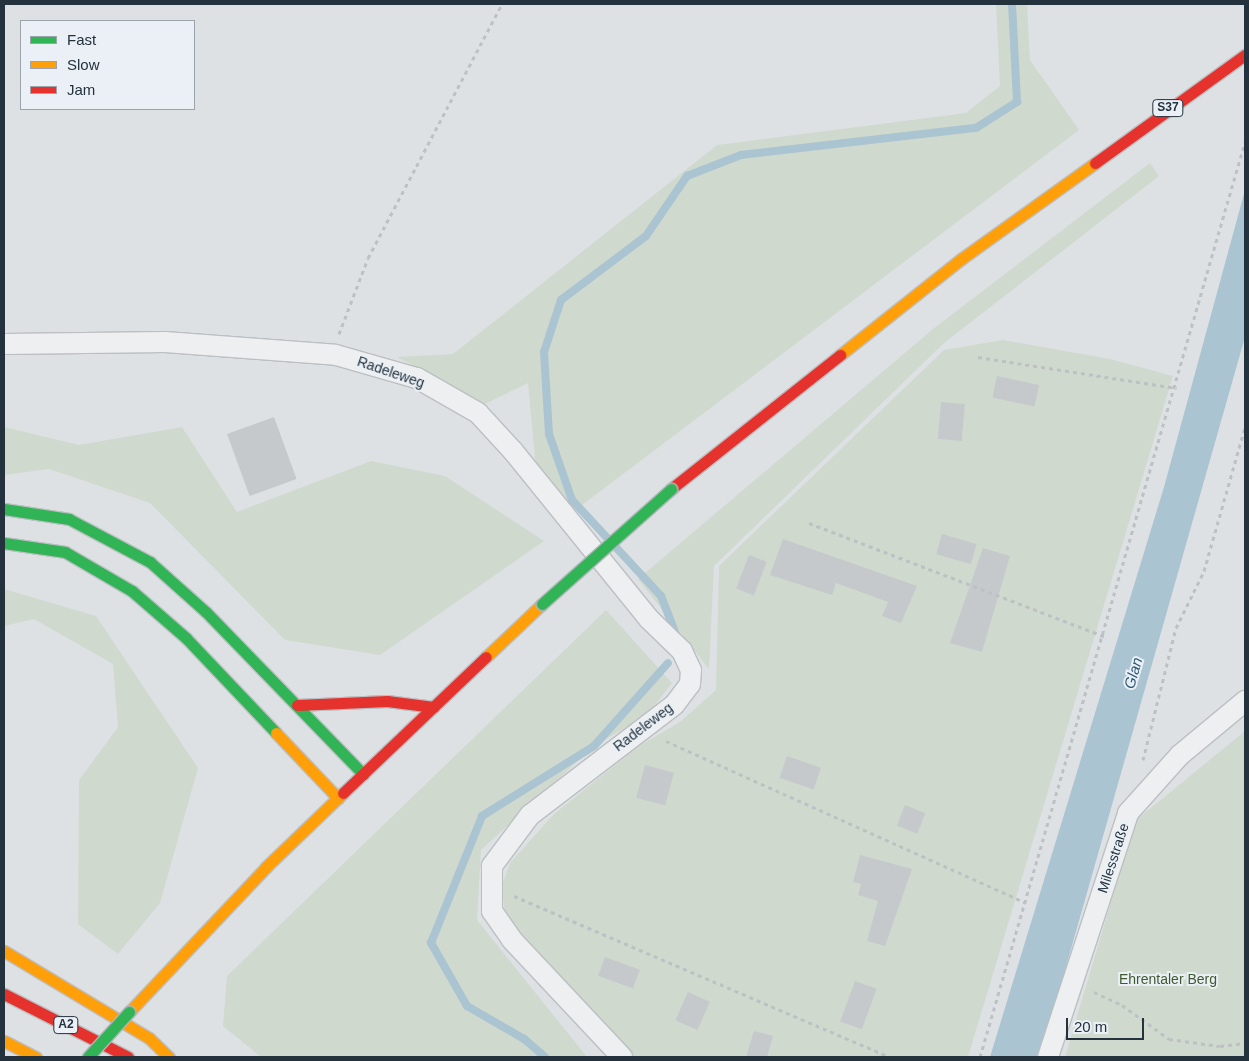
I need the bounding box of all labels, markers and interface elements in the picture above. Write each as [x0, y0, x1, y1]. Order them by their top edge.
legend [20, 20, 195, 110]
text: Fast [67, 31, 96, 48]
text: Slow [67, 56, 100, 73]
text: Jam [67, 81, 95, 98]
road number: S37 [1152, 99, 1184, 118]
street label: Radeleweg [355, 353, 427, 391]
water label: Glan [1120, 655, 1146, 691]
street label: Radeleweg [610, 699, 676, 755]
street label: Milesstraße [1094, 821, 1132, 895]
park label: Ehrentaler Berg [1119, 971, 1217, 987]
scale bar [1069, 1008, 1146, 1040]
road number: A2 [52, 1016, 80, 1034]
text: 20 m [1074, 1018, 1107, 1035]

